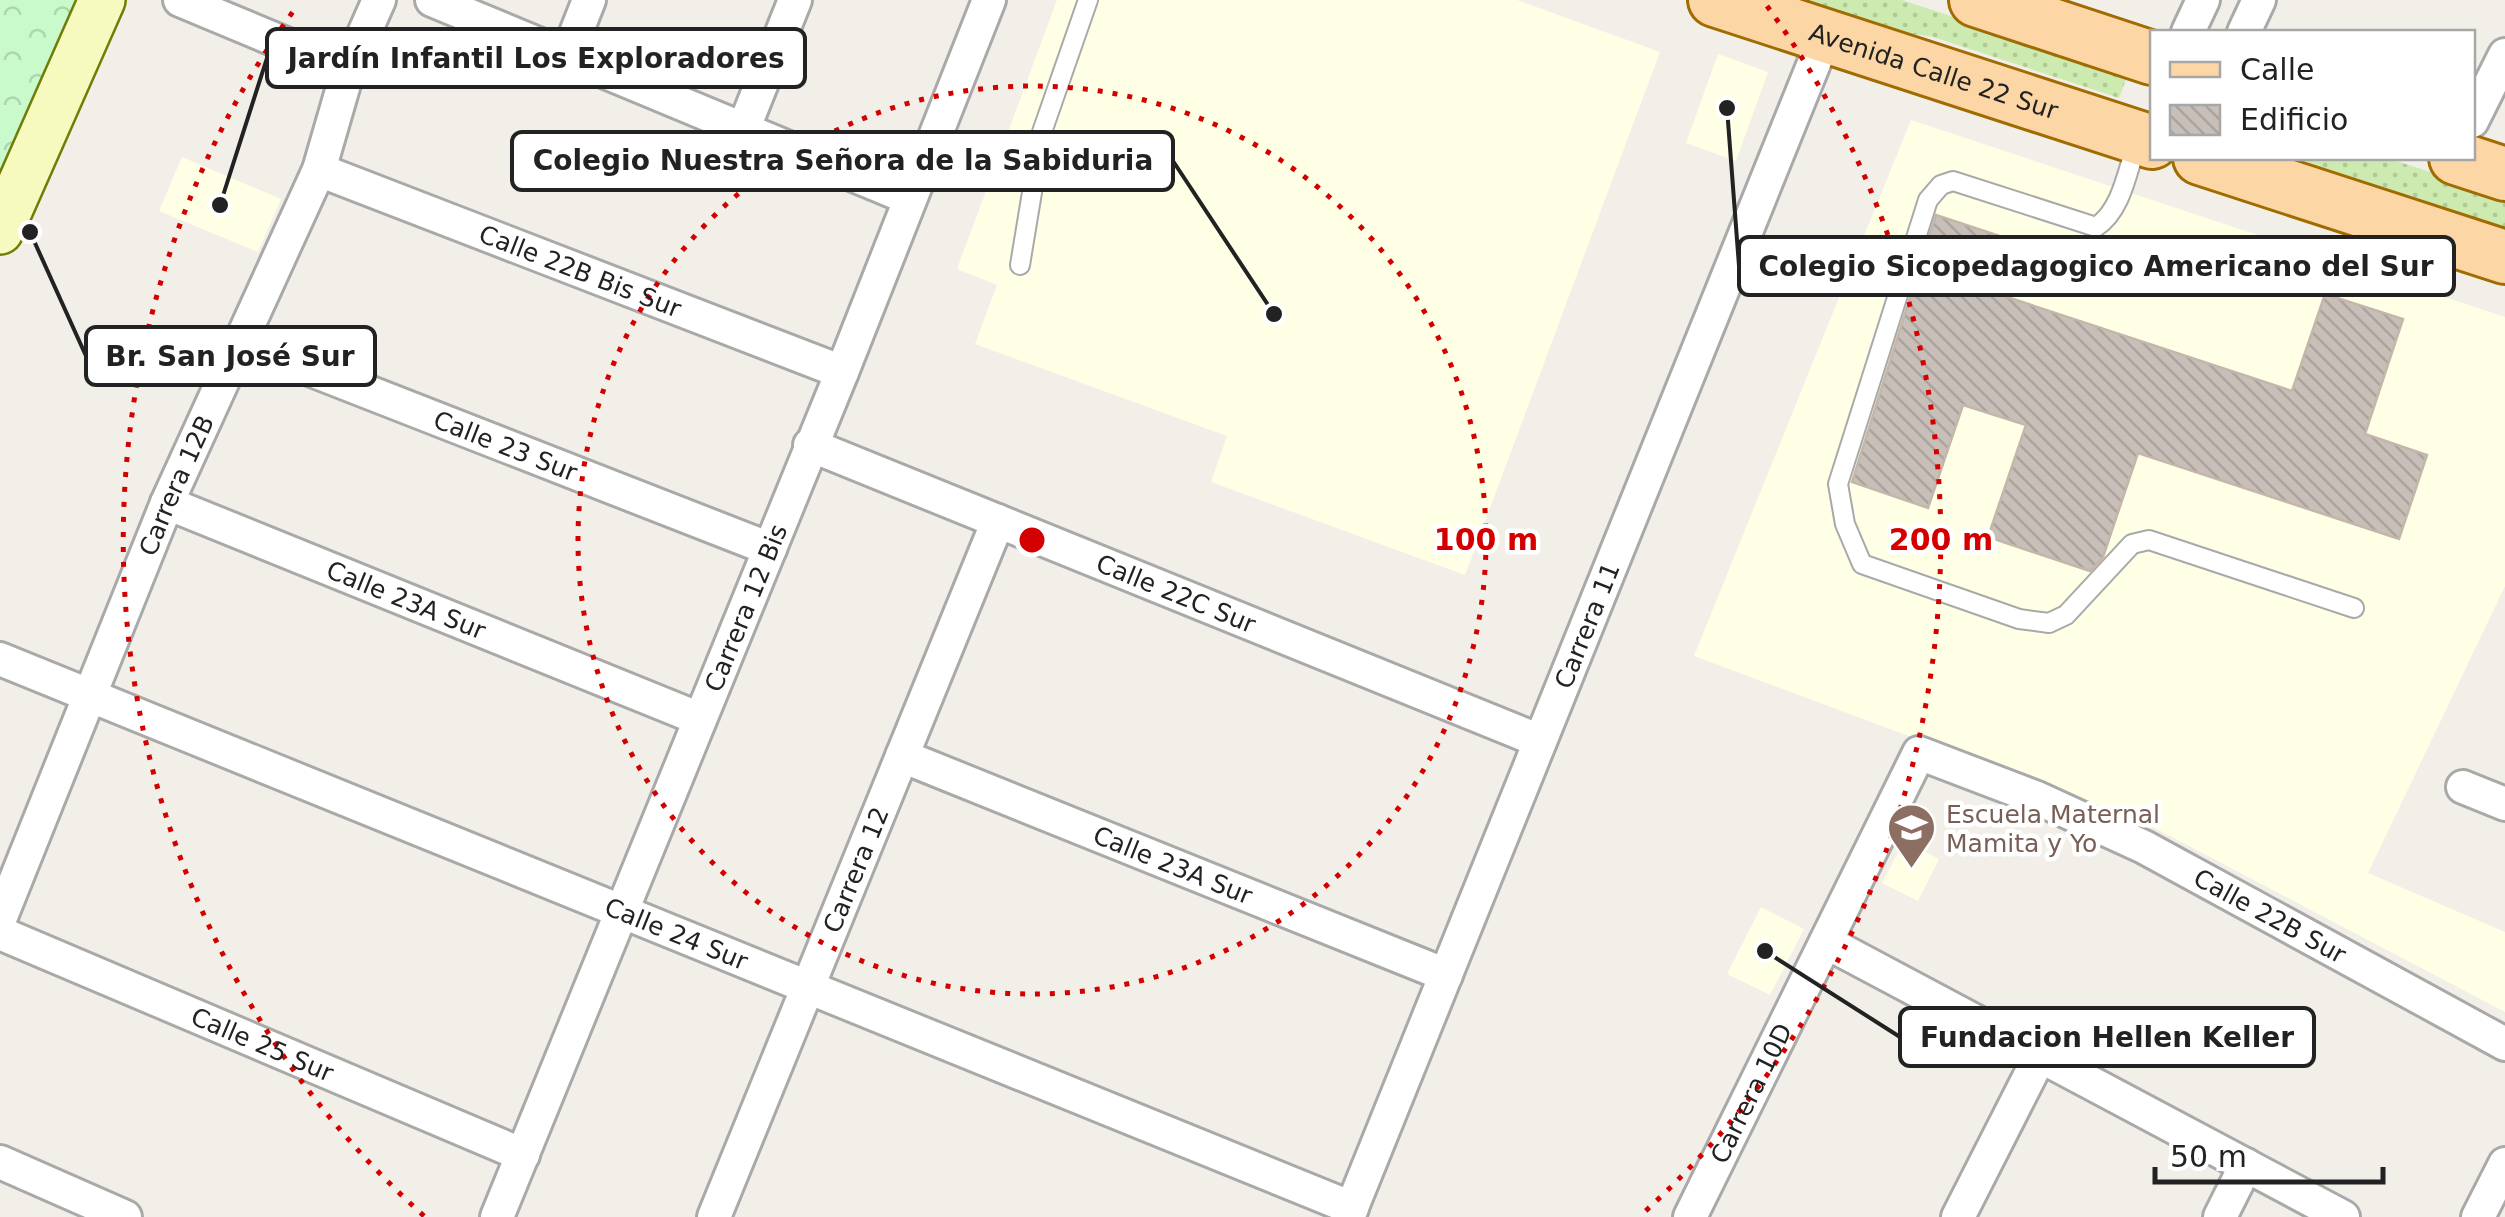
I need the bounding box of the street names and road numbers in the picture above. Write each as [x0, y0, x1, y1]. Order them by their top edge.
street label: Avenida Calle 22 Sur [1806, 17, 2062, 125]
street label: Calle 22B Bis Sur [475, 219, 686, 323]
street label: Calle 23 Sur [429, 405, 582, 487]
street label: Carrera 12B [133, 411, 220, 560]
street label: Carrera 12 Bis [699, 520, 793, 696]
street label: Calle 22C Sur [1092, 548, 1261, 639]
street label: Calle 23A Sur [322, 555, 491, 645]
street label: Carrera 11 [1549, 558, 1625, 693]
street label: Carrera 12 [817, 803, 894, 937]
street label: Calle 23A Sur [1089, 820, 1257, 910]
street label: Calle 22B Sur [2189, 863, 2352, 969]
street label: Calle 24 Sur [601, 892, 753, 976]
street label: Calle 25 Sur [187, 1001, 339, 1088]
street label: Carrera 10D [1704, 1018, 1798, 1168]

